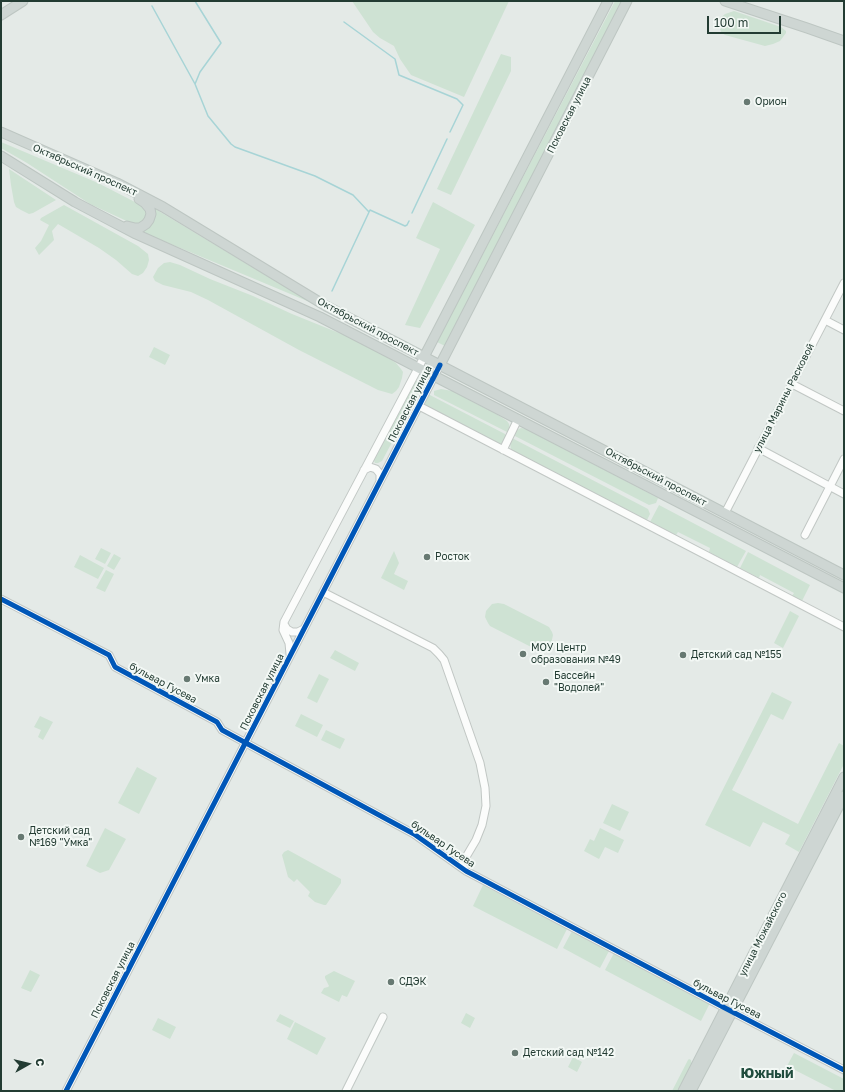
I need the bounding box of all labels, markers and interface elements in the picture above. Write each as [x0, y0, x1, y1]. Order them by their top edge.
scale bar [709, 8, 783, 34]
text: 100 m [714, 15, 748, 30]
street label: Псковская улица [544, 75, 594, 155]
place label: Орион [755, 96, 787, 108]
marker: Орион [742, 97, 752, 107]
street label: Октябрьский проспект [31, 142, 139, 198]
street label: Октябрьский проспект [315, 295, 421, 359]
street label: улица Марины Расковой [751, 341, 817, 455]
street label: Псковская улица [385, 364, 435, 444]
street label: Октябрьский проспект [603, 445, 709, 509]
place label: Росток [435, 551, 469, 563]
marker: Росток [422, 552, 432, 562]
place label: МОУ Центр образования №49 [531, 642, 621, 666]
marker: МОУ Центр образования №49 [518, 649, 528, 659]
place label: Детский сад №155 [691, 649, 782, 661]
marker: Детский сад №155 [678, 650, 688, 660]
street label: Псковская улица [237, 652, 287, 732]
street label: бульвар Гусева [127, 660, 199, 706]
place label: Бассейн "Водолей" [554, 670, 604, 694]
place label: Умка [195, 673, 220, 685]
marker: Умка [182, 674, 192, 684]
marker: Бассейн "Водолей" [541, 677, 551, 687]
street label: бульвар Гусева [409, 818, 477, 870]
place label: Детский сад №169 "Умка" [29, 825, 92, 848]
marker: Детский сад №169 "Умка" [16, 832, 26, 842]
street label: улица Можайского [736, 890, 790, 978]
street label: Псковская улица [88, 940, 138, 1020]
place label: СДЭК [399, 976, 426, 988]
marker: СДЭК [386, 977, 396, 987]
street label: бульвар Гусева [691, 977, 763, 1021]
north arrow [8, 1044, 48, 1084]
place label: Детский сад №142 [523, 1047, 614, 1059]
marker: Детский сад №142 [510, 1048, 520, 1058]
text: С [33, 1057, 47, 1067]
district label: Южный [741, 1066, 793, 1082]

